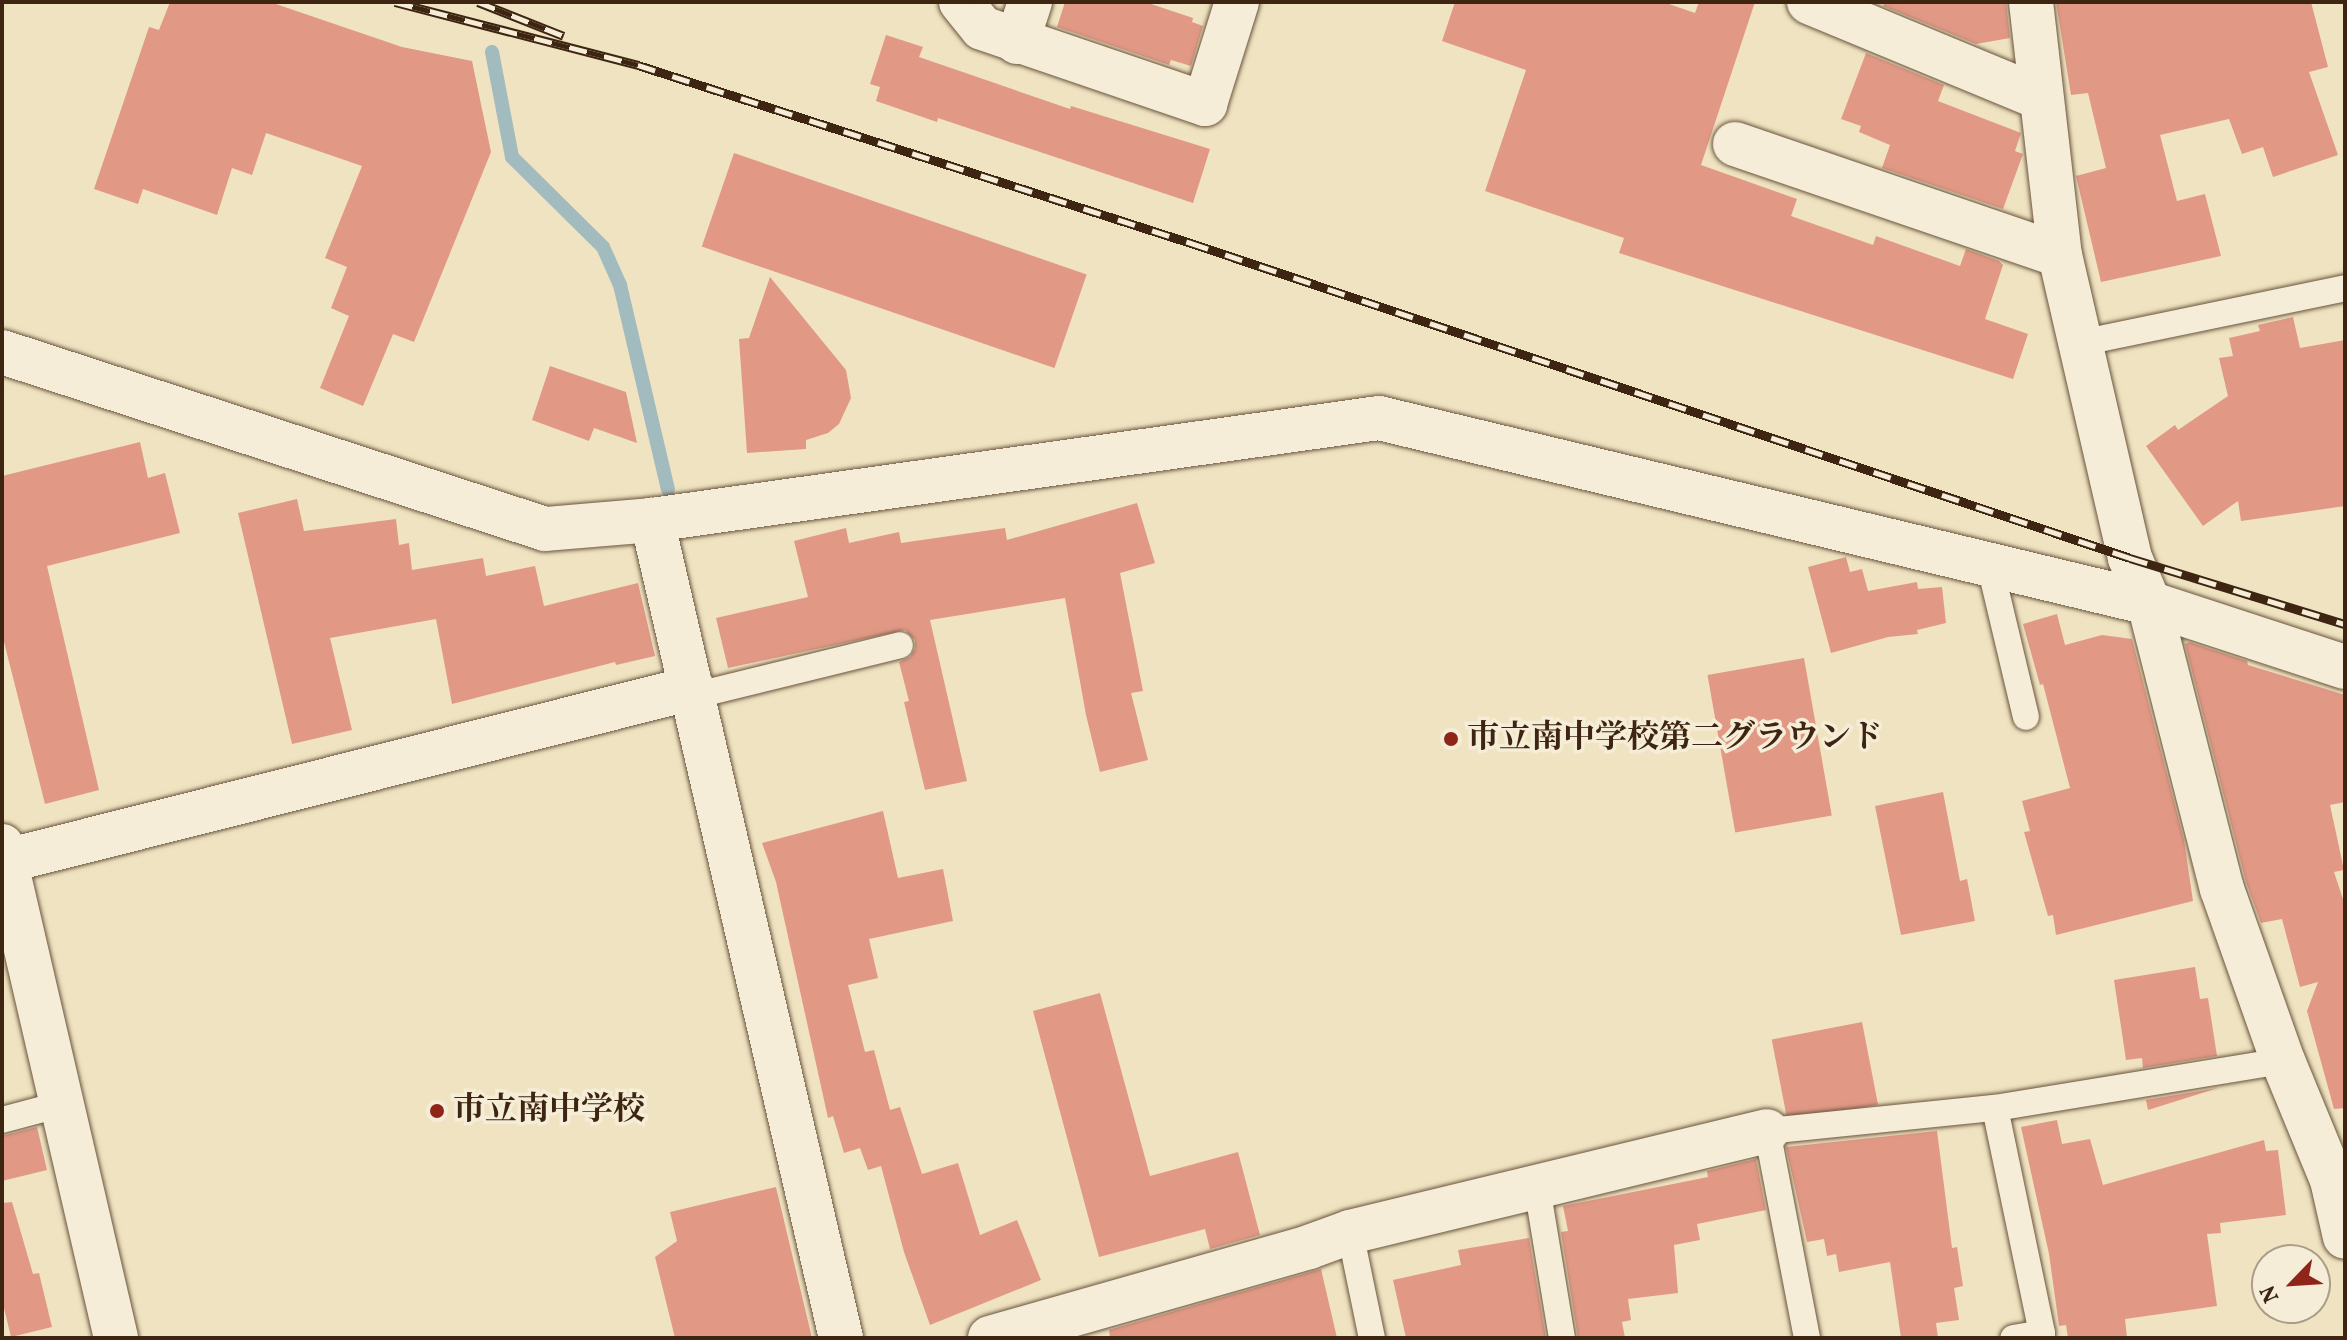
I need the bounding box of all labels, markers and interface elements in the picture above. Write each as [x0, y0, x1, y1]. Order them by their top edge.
place label: 市立南中学校第二グラウンド [1467, 720, 1883, 758]
marker: 市立南中学校第二グラウンド [1442, 730, 1460, 748]
place label: 市立南中学校 [453, 1092, 645, 1130]
marker: 市立南中学校 [428, 1102, 446, 1120]
north arrow [2251, 1244, 2331, 1324]
text: N [2253, 1280, 2288, 1307]

